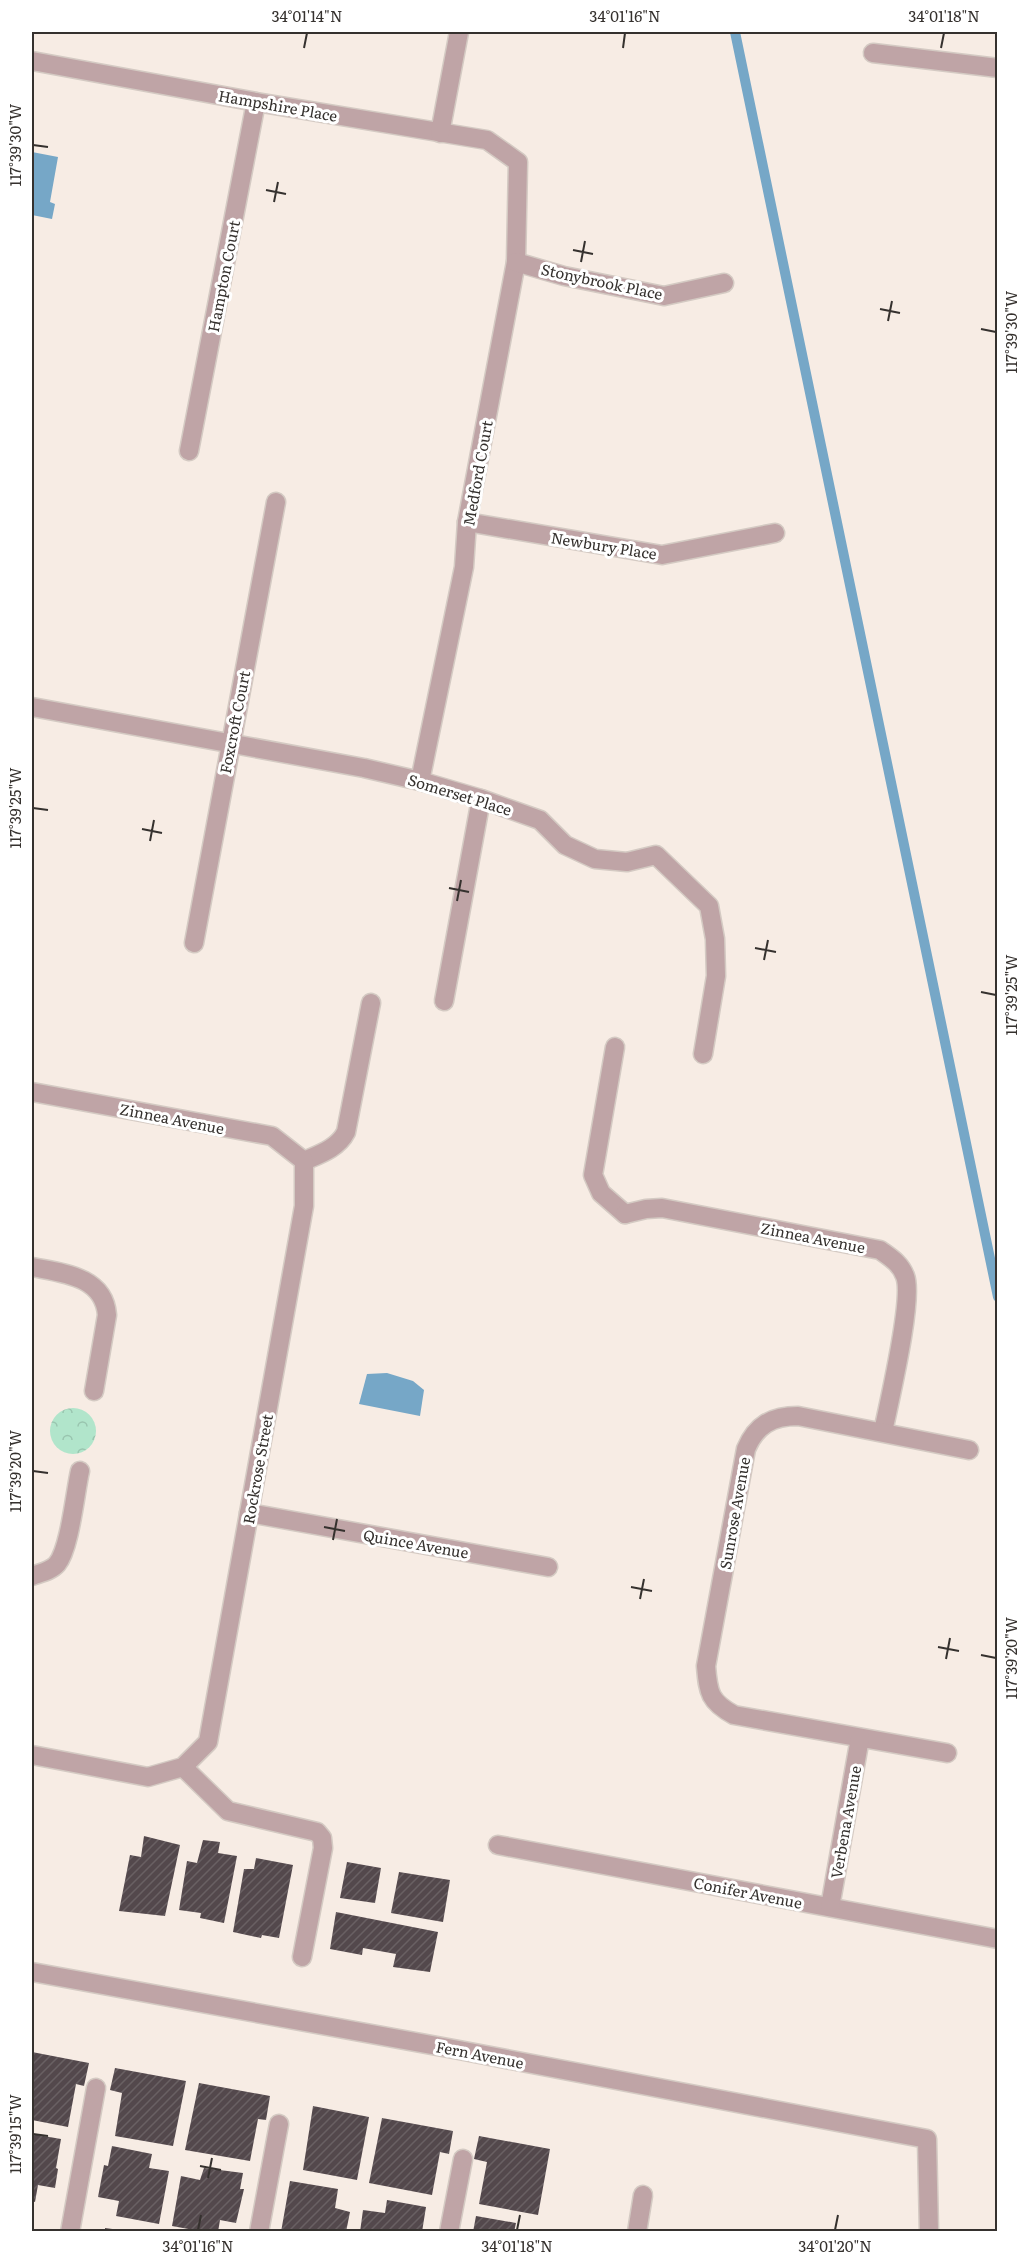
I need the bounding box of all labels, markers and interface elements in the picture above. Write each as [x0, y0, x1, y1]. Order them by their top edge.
text: 34°01'14"N [272, 4, 342, 27]
text: 34°01'16"N [589, 4, 661, 27]
text: 34°01'18"N [908, 4, 980, 27]
street label: Hampshire Place [217, 83, 340, 127]
text: 117°39'30"W [3, 103, 26, 186]
street label: Hampton Court [201, 218, 245, 334]
street label: Stonybrook Place [539, 257, 665, 305]
text: 117°39'30"W [999, 290, 1022, 373]
street label: Medford Court [456, 418, 498, 528]
street label: Newbury Place [549, 525, 659, 565]
street label: Foxcroft Court [213, 668, 255, 776]
text: 117°39'25"W [3, 767, 26, 849]
street label: Somerset Place [405, 767, 515, 821]
text: 117°39'25"W [999, 954, 1022, 1036]
street label: Zinnea Avenue [118, 1097, 226, 1139]
street label: Zinnea Avenue [759, 1216, 867, 1258]
street label: Rockrose Street [236, 1412, 278, 1526]
text: 117°39'20"W [3, 1429, 26, 1512]
street label: Sunrose Avenue [713, 1455, 755, 1571]
street label: Quince Avenue [362, 1522, 471, 1564]
text: 117°39'20"W [999, 1616, 1022, 1699]
street label: Verbena Avenue [824, 1763, 866, 1880]
street label: Conifer Avenue [692, 1870, 804, 1914]
street label: Fern Avenue [434, 2034, 526, 2074]
text: 117°39'15"W [3, 2094, 26, 2174]
text: 34°01'16"N [162, 2234, 234, 2257]
text: 34°01'18"N [481, 2234, 553, 2257]
text: 34°01'20"N [798, 2234, 872, 2257]

